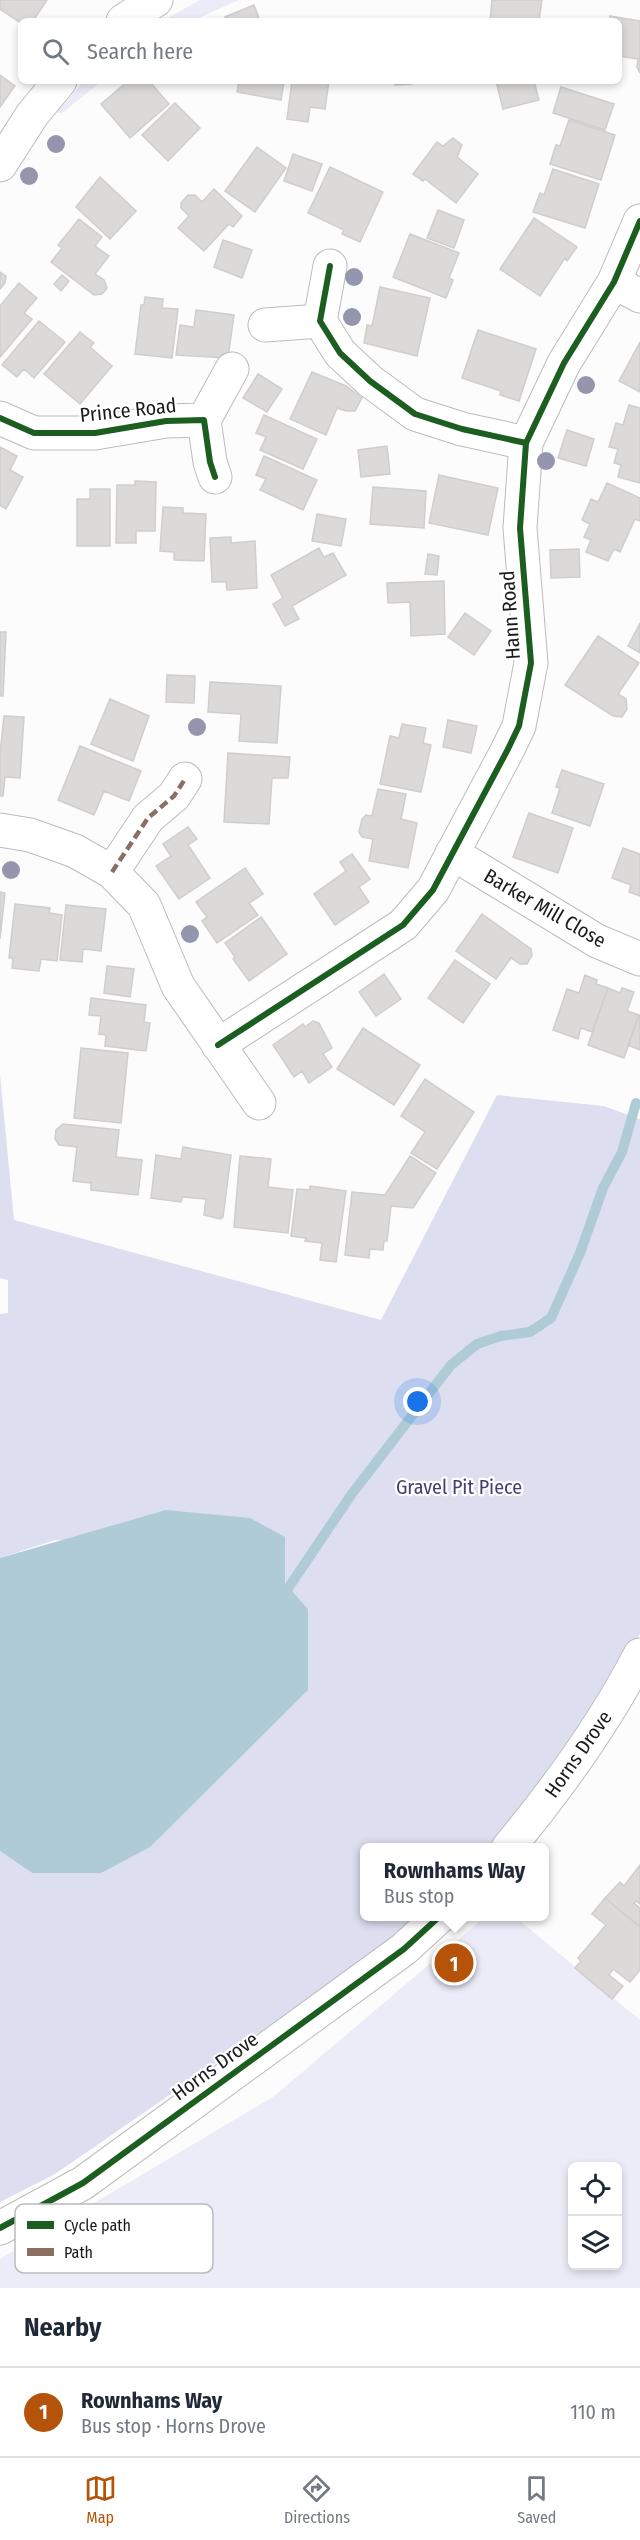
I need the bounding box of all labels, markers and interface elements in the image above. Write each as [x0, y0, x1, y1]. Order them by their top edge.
search box [18, 18, 622, 84]
icon: search [39, 35, 72, 68]
text: Search here [87, 38, 193, 65]
street label: Prince Road [79, 393, 177, 427]
street label: Hann Road [495, 570, 525, 660]
street label: Barker Mill Close [480, 863, 610, 953]
your location [403, 1387, 432, 1416]
park label: Gravel Pit Piece [396, 1475, 522, 1499]
street label: Horns Drove [539, 1706, 617, 1802]
popup [360, 1843, 549, 1921]
text: Rownhams Way [384, 1857, 525, 1884]
text: Bus stop [384, 1884, 454, 1908]
pin: 1 [434, 1940, 474, 1986]
street label: Horns Drove [167, 2027, 263, 2105]
map controls [568, 2162, 622, 2270]
button: locate [568, 2162, 622, 2216]
legend [15, 2204, 213, 2273]
text: Cycle path [64, 2216, 131, 2235]
button: layers [568, 2216, 622, 2270]
text: Path [64, 2243, 93, 2262]
text: Nearby [24, 2312, 101, 2343]
text: Rownhams Way [81, 2387, 222, 2414]
text: 1 [39, 2400, 48, 2424]
text: 110 m [570, 2400, 616, 2424]
text: Bus stop · Horns Drove [81, 2414, 266, 2438]
tab: Map [84, 2472, 117, 2527]
tab: Directions [284, 2472, 350, 2527]
tab: Saved [517, 2472, 556, 2527]

